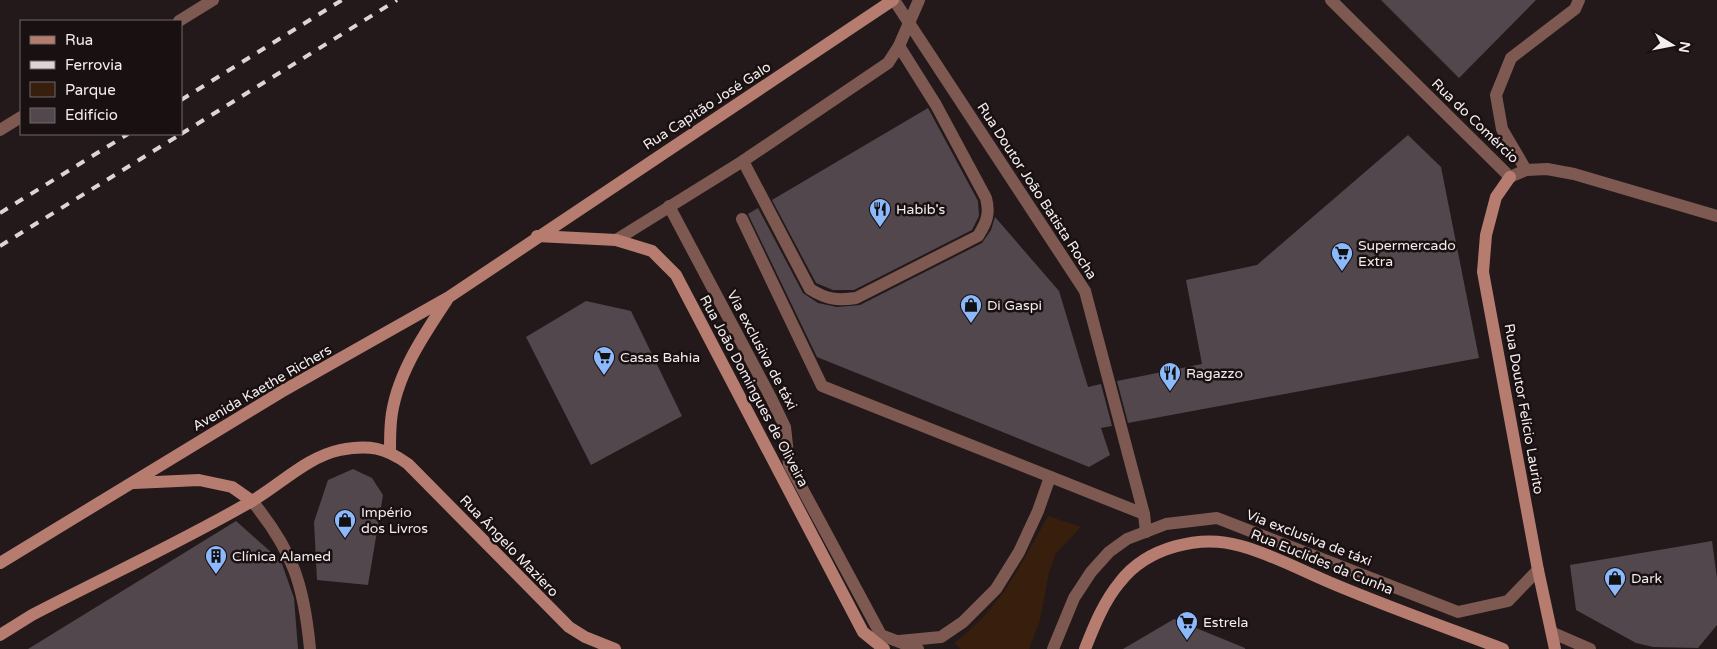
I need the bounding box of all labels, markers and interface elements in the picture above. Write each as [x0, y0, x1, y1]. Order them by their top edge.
legend [20, 20, 182, 135]
north arrow [1647, 20, 1697, 70]
text: Rua [65, 31, 93, 49]
text: N [1675, 40, 1694, 54]
text: Ferrovia [65, 56, 122, 74]
street label: Rua Capitão José Galo [640, 58, 774, 154]
street label: Rua do Comércio [1428, 75, 1522, 167]
text: Parque [65, 81, 116, 99]
street label: Rua Doutor João Batista Rocha [973, 99, 1101, 283]
text: Edifício [65, 106, 118, 124]
restaurant icon: Habib's [868, 197, 892, 228]
place label: Habib's [896, 201, 946, 218]
place label: Supermercado Extra [1358, 237, 1456, 270]
supermarket icon: Supermercado Extra [1330, 241, 1354, 272]
street label: Via exclusiva de táxi [723, 287, 801, 413]
street label: Rua João Domingues de Oliveira [696, 292, 812, 490]
shop icon: Di Gaspi [959, 293, 983, 324]
place label: Di Gaspi [987, 297, 1042, 314]
street label: Rua Doutor Felício Laurito [1501, 322, 1547, 496]
street label: Avenida Kaethe Richers [190, 341, 335, 435]
supermarket icon: Casas Bahia [592, 345, 616, 376]
place label: Casas Bahia [620, 349, 700, 366]
restaurant icon: Ragazzo [1158, 361, 1182, 392]
place label: Ragazzo [1186, 365, 1243, 382]
street label: Rua Ângelo Maziero [456, 492, 562, 600]
place label: Império dos Livros [361, 504, 428, 537]
street label: Via exclusiva de táxi [1244, 506, 1374, 570]
shop icon: Império dos Livros [333, 508, 357, 539]
street label: Rua Euclides da Cunha [1248, 526, 1396, 598]
building icon: Clínica Alamed [204, 544, 228, 575]
place label: Clínica Alamed [232, 548, 331, 565]
shop icon: Dark [1603, 566, 1627, 597]
place label: Dark [1631, 570, 1663, 587]
supermarket icon: Estrela [1175, 610, 1199, 641]
place label: Estrela [1203, 614, 1248, 631]

